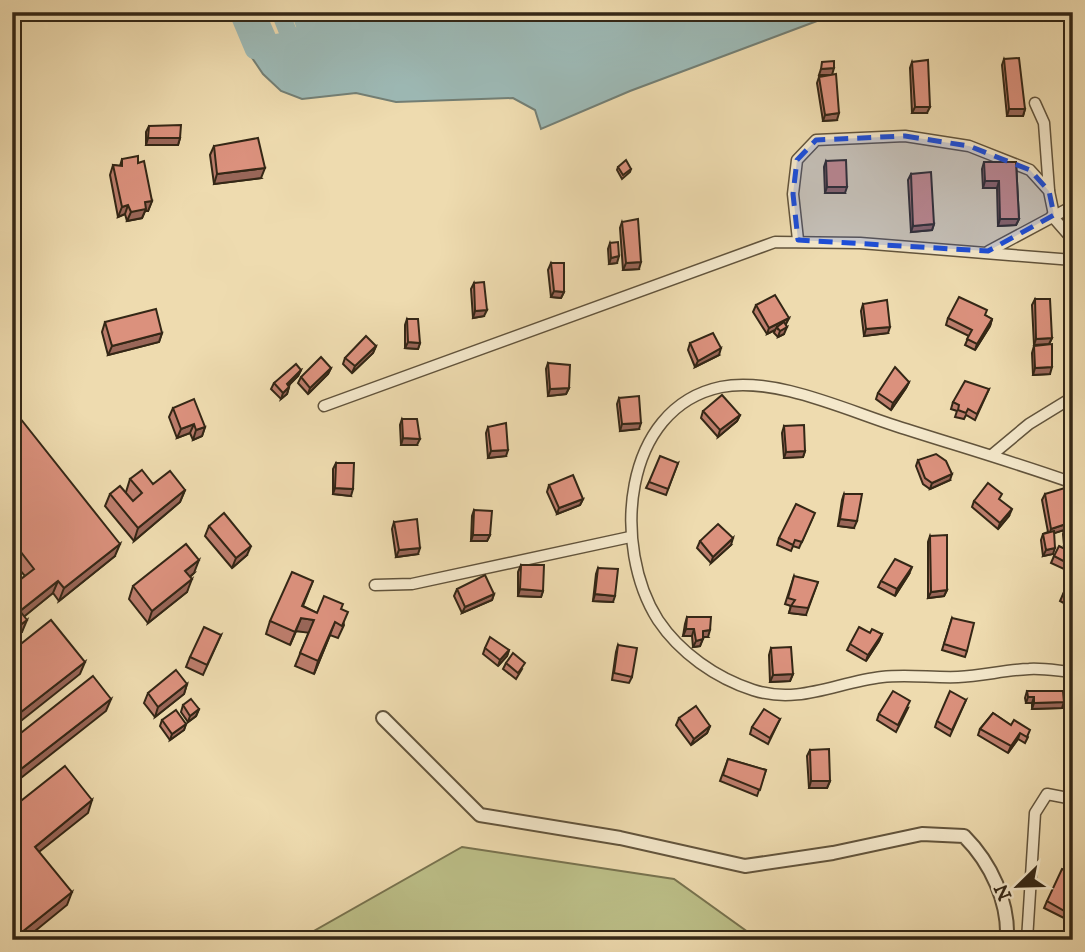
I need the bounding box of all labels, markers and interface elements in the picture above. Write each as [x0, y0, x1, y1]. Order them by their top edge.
north arrow [984, 850, 1054, 920]
text: N [990, 880, 1017, 904]

